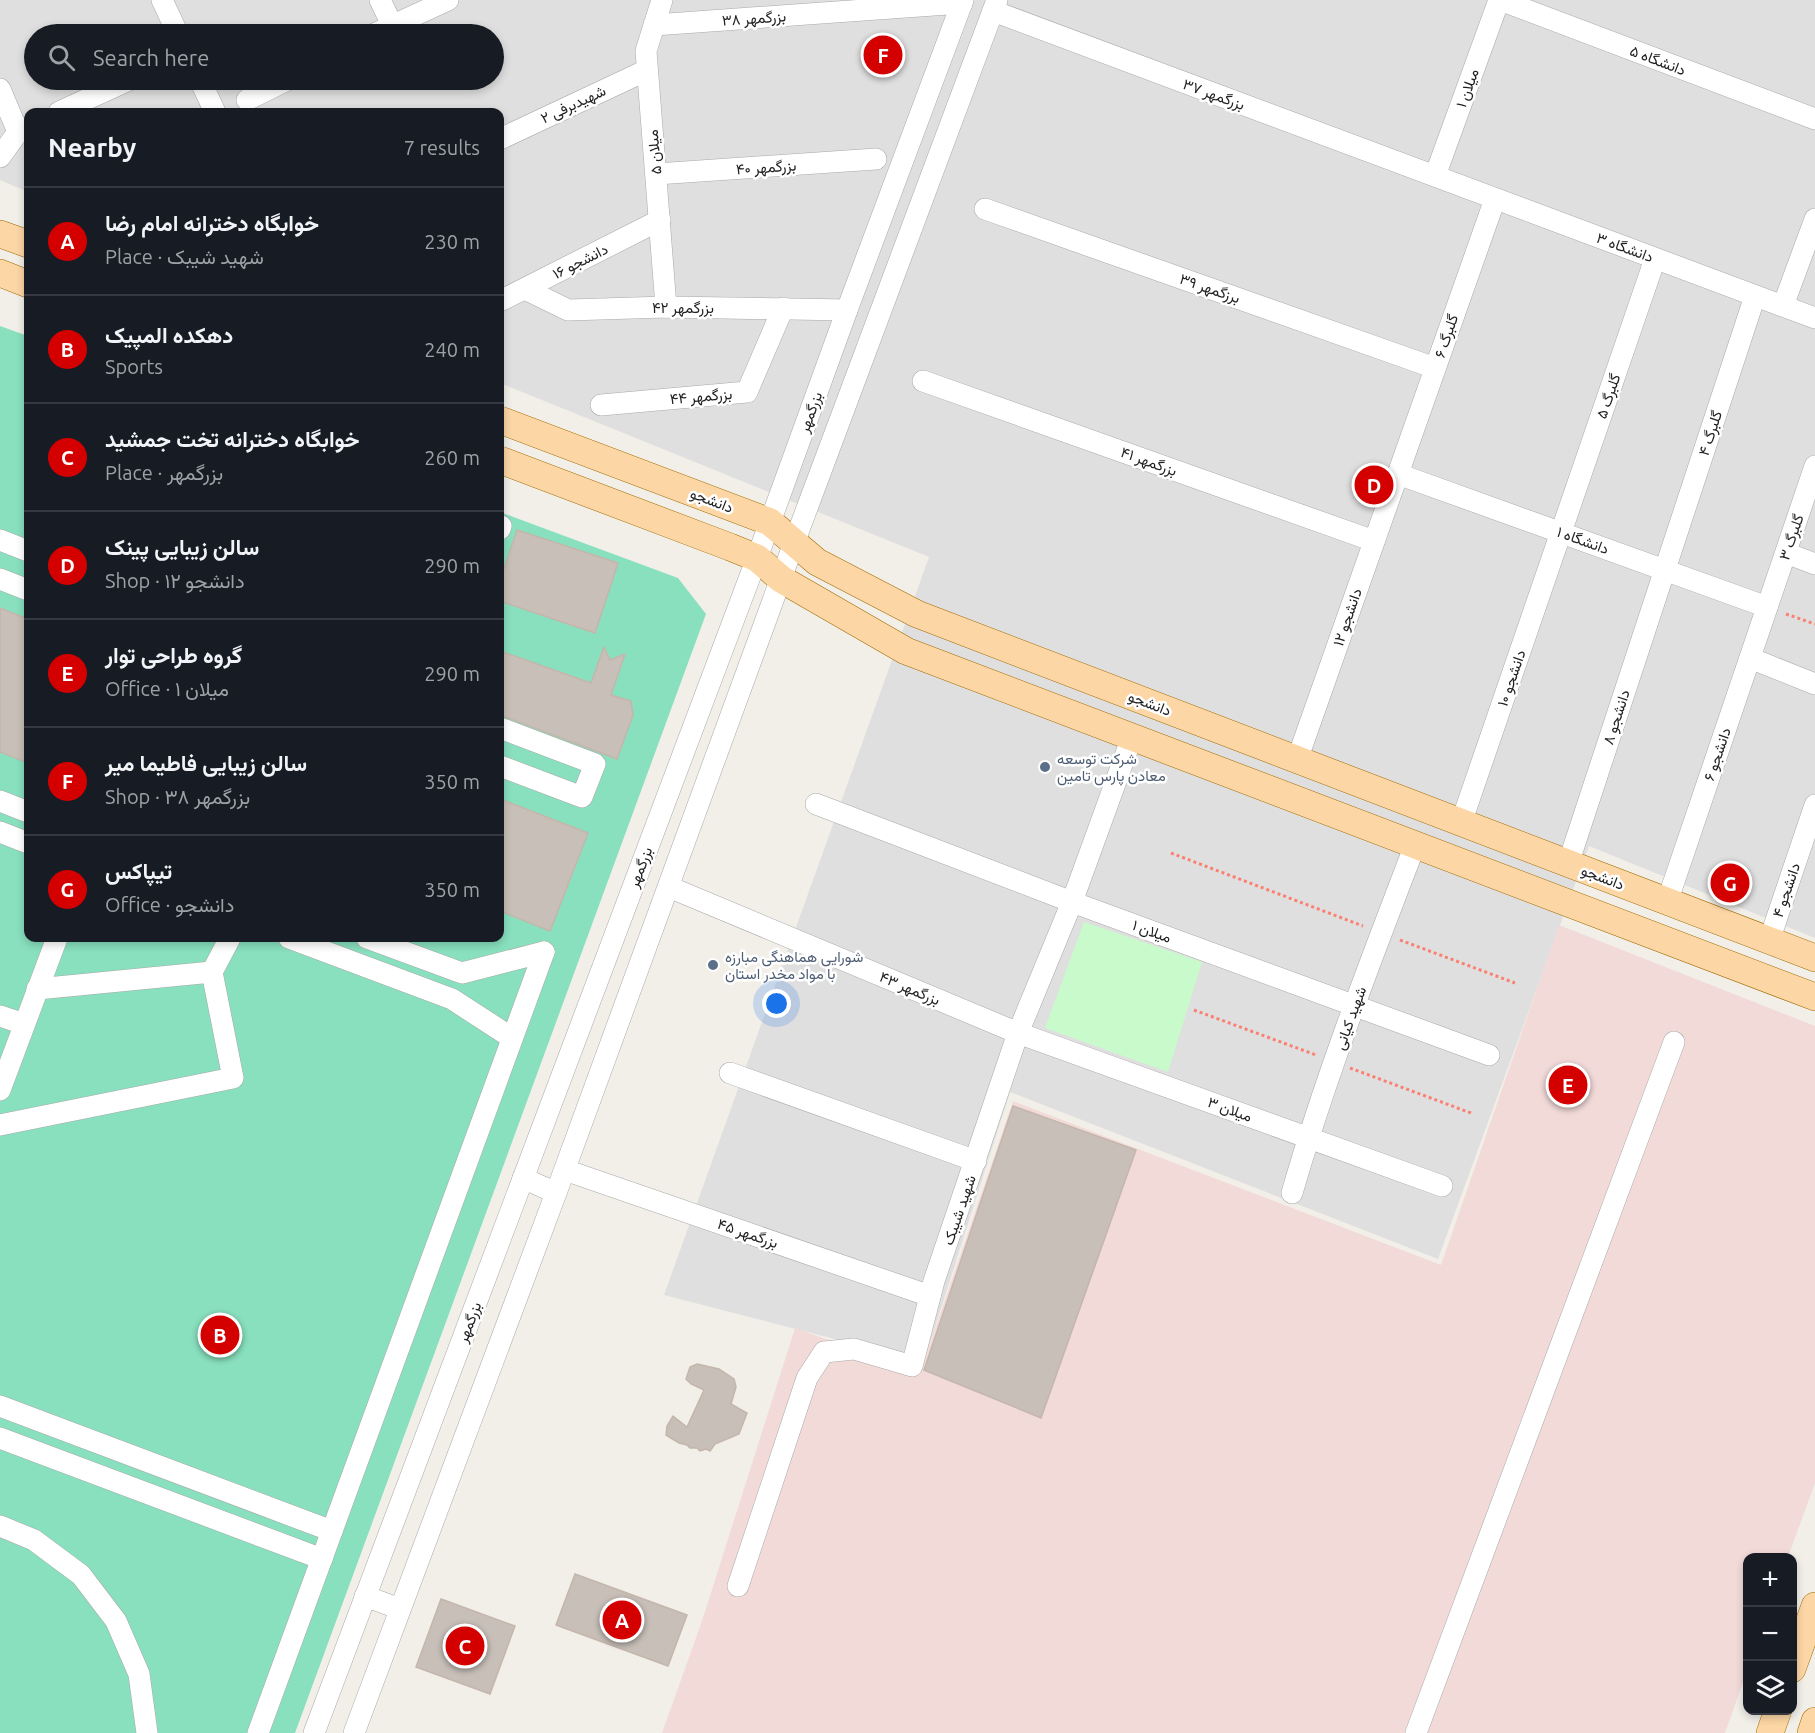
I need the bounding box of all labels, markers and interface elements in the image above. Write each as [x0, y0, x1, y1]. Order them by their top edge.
street label: بزرگمهر ۳۸ [721, 7, 787, 30]
search box [24, 24, 504, 90]
pin: F [864, 32, 902, 78]
icon: search [45, 41, 78, 74]
street label: دانشگاه ۵ [1628, 42, 1688, 78]
text: Search here [93, 45, 209, 70]
street label: میلان ۱ [1452, 66, 1483, 110]
street label: بزرگمهر ۳۷ [1180, 75, 1247, 114]
street label: شهیدبرفی ۲ [538, 81, 609, 128]
street label: میلان ۵ [644, 129, 665, 175]
text: Nearby [48, 133, 136, 162]
text: 7 results [404, 136, 480, 159]
street label: بزرگمهر ۴۰ [735, 156, 797, 179]
text: خوابگاه دخترانه امام رضا [105, 210, 319, 235]
street label: دانشگاه ۳ [1594, 229, 1656, 265]
text: A [60, 230, 75, 253]
text: 230 m [424, 230, 480, 253]
street label: دانشجو ۱۶ [550, 240, 611, 283]
text: Place · شهید شیبک [105, 245, 264, 268]
street label: برزگمهر ۳۹ [1177, 270, 1242, 307]
street label: بزرگمهر ۴۲ [652, 299, 714, 317]
street label: گلبرگ ۶ [1431, 312, 1462, 360]
text: دهکده المپیک [105, 322, 233, 347]
text: B [61, 338, 74, 361]
text: 240 m [424, 338, 480, 361]
text: Sports [105, 355, 163, 378]
street label: گلبرگ ۵ [1592, 371, 1625, 421]
street label: بزرگمهر ۴۴ [669, 385, 733, 408]
street label: بزرگمهر [794, 389, 826, 436]
street label: گلبرگ ۴ [1695, 408, 1726, 458]
text: خوابگاه دخترانه تخت جمشید [105, 426, 359, 451]
street label: بزرگمهر ۴۱ [1118, 443, 1179, 480]
text: C [61, 446, 74, 469]
text: 260 m [424, 446, 480, 469]
text: Place · بزرگمهر [105, 461, 223, 484]
pin: D [1354, 462, 1394, 508]
street label: دانشجو [688, 484, 736, 517]
street label: گلبرگ ۳ [1775, 511, 1808, 563]
street label: دانشگاه ۱ [1555, 523, 1611, 557]
text: سالن زیبایی پینک [105, 534, 259, 559]
text: D [60, 554, 75, 577]
text: 290 m [424, 554, 480, 577]
text: Shop · دانشجو ۱۲ [105, 569, 245, 592]
street label: دانشجو ۱۲ [1329, 586, 1366, 649]
text: گروه طراحی توار [105, 642, 242, 667]
street label: دانشجو ۱۰ [1493, 648, 1530, 709]
text: E [62, 662, 73, 685]
text: 290 m [424, 662, 480, 685]
text: Office · میلان ۱ [105, 677, 229, 700]
street label: دانشجو [1126, 687, 1174, 720]
street label: دانشجو ۸ [1599, 687, 1634, 747]
street label: دانشجو ۶ [1700, 725, 1735, 783]
text: سالن زیبایی فاطیما میر [105, 750, 307, 775]
place label: شرکت توسعه معادن پارس تامین [1057, 750, 1166, 786]
marker: شرکت توسعه معادن پارس تامین [1038, 760, 1052, 774]
text: F [62, 770, 73, 793]
text: 350 m [424, 770, 480, 793]
text: Shop · بزرگمهر ۳۸ [105, 785, 250, 808]
street label: بزرگمهر [624, 844, 656, 891]
text: تیپاکس [105, 858, 172, 883]
pin: G [1710, 860, 1750, 906]
street label: دانشجو [1579, 861, 1627, 894]
street label: دانشجو ۴ [1769, 861, 1804, 920]
text: G [61, 878, 74, 901]
text: 350 m [424, 878, 480, 901]
text: Office · دانشجو [105, 893, 234, 916]
street label: میلان ۱ [1130, 916, 1174, 947]
place label: شورایی هماهنگی مبارزه با مواد مخدر استان [725, 948, 863, 983]
marker: شورایی هماهنگی مبارزه با مواد مخدر استان [706, 958, 720, 972]
street label: بزرگمهر ۴۳ [877, 968, 943, 1009]
street label: شهید کیانی [1331, 984, 1371, 1053]
your location [762, 989, 791, 1018]
pin: E [1548, 1062, 1588, 1108]
street label: میلان ۳ [1205, 1093, 1255, 1126]
street label: شهید شیبک [939, 1173, 980, 1247]
street label: بزرگمهر ۴۵ [715, 1215, 781, 1252]
street label: بزرگمهر [453, 1299, 485, 1346]
pin: B [200, 1312, 240, 1358]
map controls [1743, 1553, 1797, 1715]
button: + [1743, 1553, 1797, 1607]
pin: A [602, 1598, 642, 1642]
button: − [1743, 1607, 1797, 1661]
pin: C [446, 1624, 484, 1668]
button: layers [1743, 1661, 1797, 1715]

